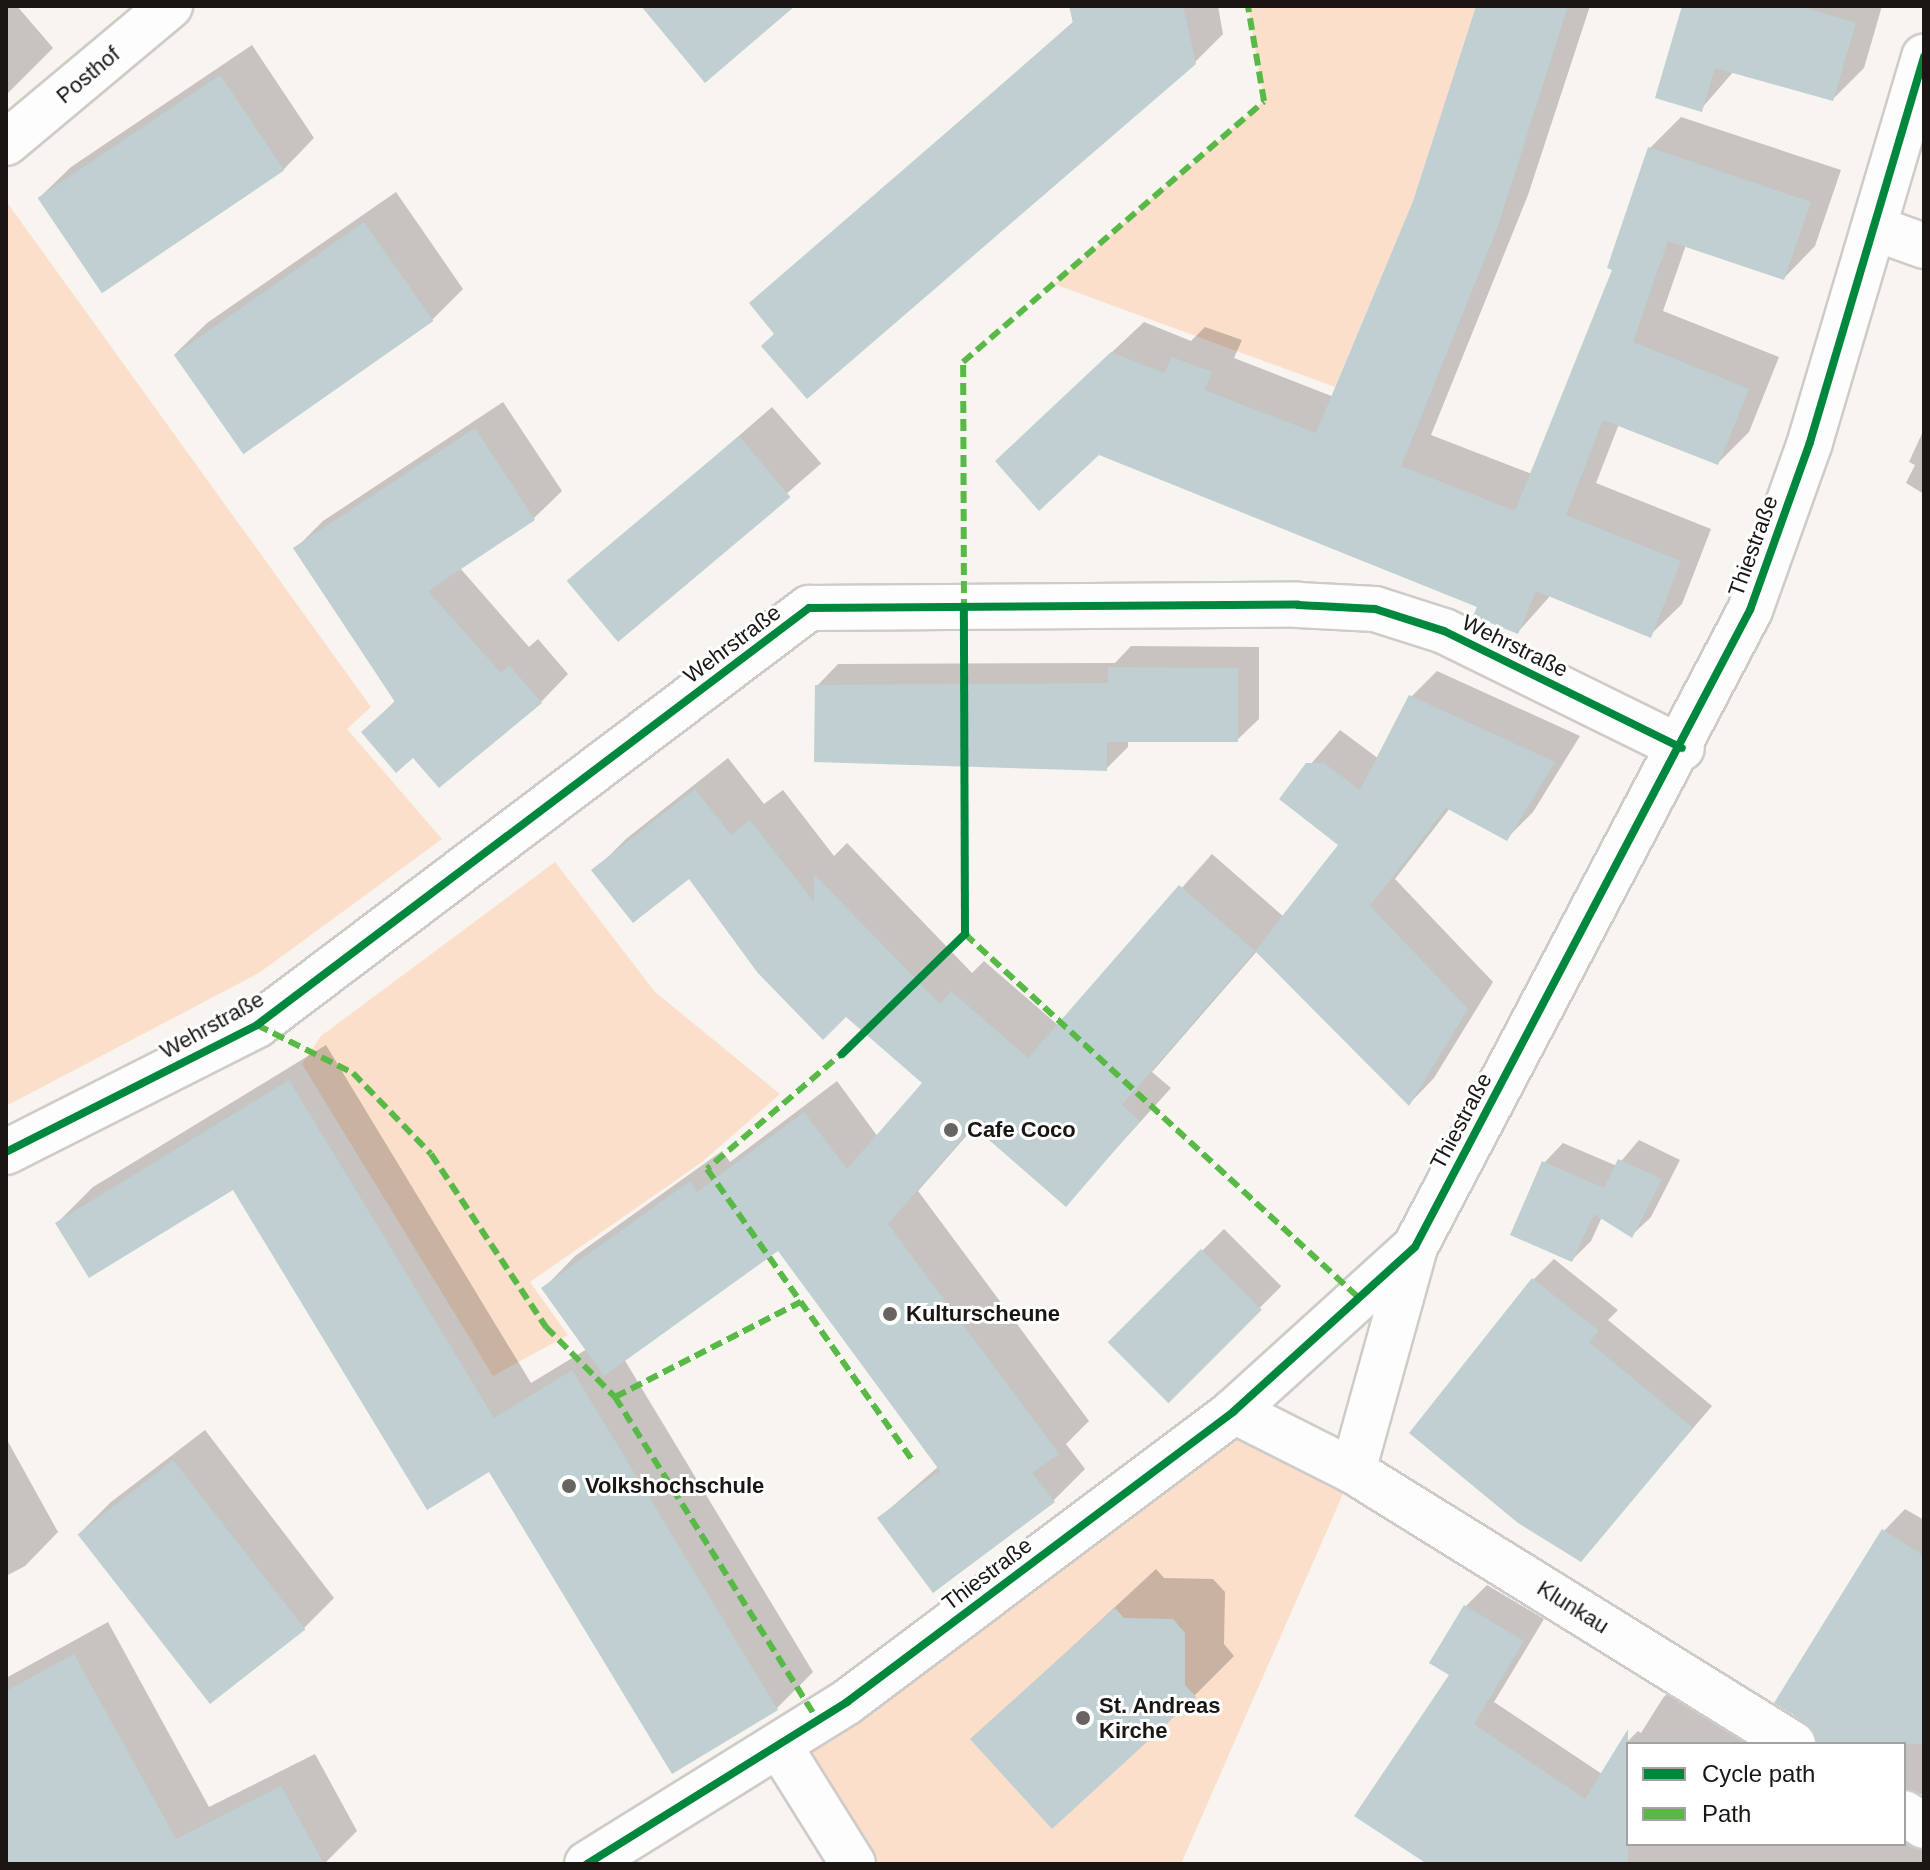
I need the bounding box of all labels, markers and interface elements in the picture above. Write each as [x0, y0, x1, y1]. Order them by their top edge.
street label: Posthof [51, 41, 125, 109]
street label: Thiestraße [1723, 492, 1783, 600]
street label: Wehrstraße [678, 599, 786, 689]
street label: Wehrstraße [1458, 609, 1572, 683]
street label: Wehrstraße [156, 986, 268, 1064]
street label: Thiestraße [1425, 1068, 1497, 1174]
place label: Cafe Coco [967, 1117, 1076, 1143]
marker: Cafe Coco [942, 1121, 960, 1139]
place label: Kulturscheune [906, 1301, 1060, 1327]
marker: Kulturscheune [881, 1305, 899, 1323]
place label: Volkshochschule [585, 1473, 764, 1499]
marker: Volkshochschule [560, 1477, 578, 1495]
street label: Thiestraße [937, 1532, 1037, 1616]
street label: Klunkau [1532, 1575, 1614, 1639]
place label: St. Andreas Kirche [1099, 1692, 1221, 1744]
marker: St. Andreas Kirche [1074, 1709, 1092, 1727]
legend [1626, 1742, 1906, 1846]
text: Cycle path [1702, 1760, 1815, 1787]
text: Path [1702, 1800, 1751, 1827]

